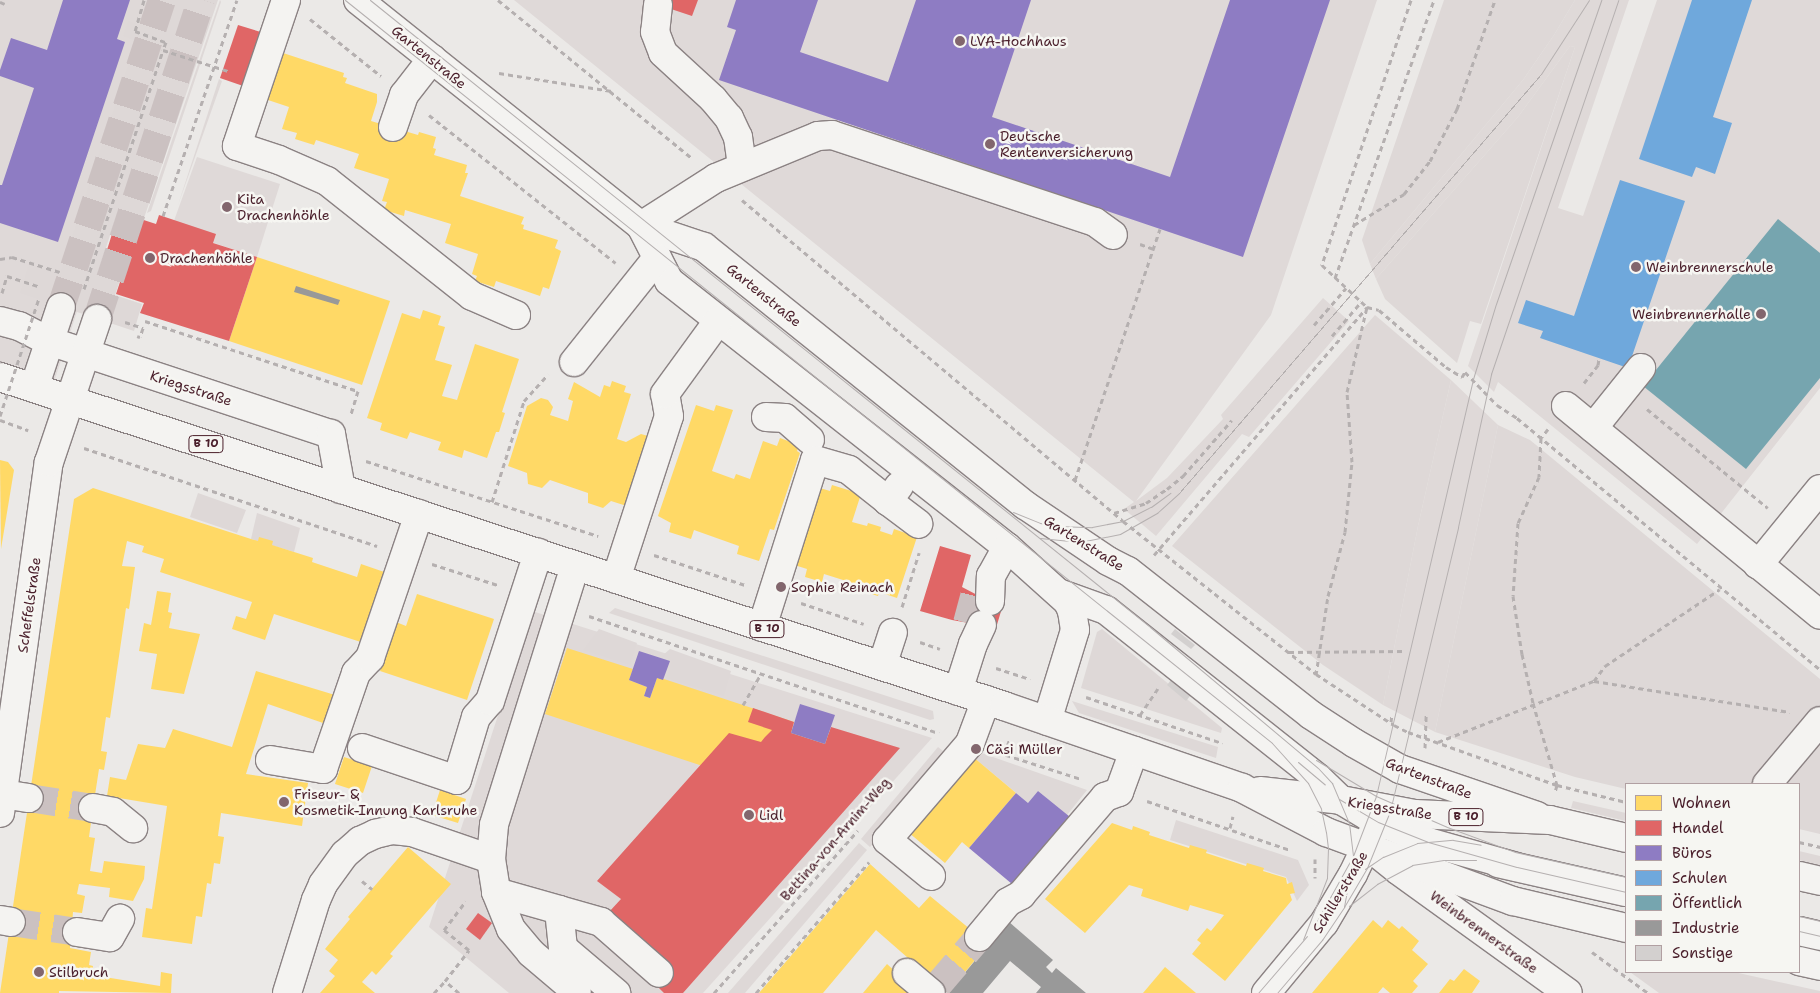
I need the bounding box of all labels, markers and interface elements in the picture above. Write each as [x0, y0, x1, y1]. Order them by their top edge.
street label: Gartenstraße [388, 22, 470, 92]
place label: LVA-Hochhaus [970, 33, 1067, 49]
marker: LVA-Hochhaus [954, 35, 966, 47]
place label: Deutsche Rentenversicherung [1000, 128, 1133, 160]
marker: Deutsche Rentenversicherung [984, 138, 996, 150]
place label: Kita Drachenhöhle [237, 191, 330, 223]
marker: Kita Drachenhöhle [221, 201, 233, 213]
place label: Drachenhöhle [160, 250, 253, 266]
marker: Drachenhöhle [144, 252, 156, 264]
place label: Weinbrennerschule [1646, 259, 1774, 275]
street label: Gartenstraße [723, 260, 805, 330]
marker: Weinbrennerschule [1630, 261, 1642, 273]
place label: Weinbrennerhalle [1632, 306, 1751, 322]
marker: Weinbrennerhalle [1755, 308, 1767, 320]
street label: Kriegsstraße [148, 367, 234, 409]
road number: B 10 [187, 434, 225, 454]
street label: Gartenstraße [1041, 512, 1127, 574]
street label: Scheffelstraße [14, 556, 44, 654]
place label: Sophie Reinach [791, 579, 893, 595]
marker: Sophie Reinach [775, 581, 787, 593]
road number: B 10 [748, 620, 786, 638]
place label: Cäsi Müller [986, 741, 1063, 757]
marker: Cäsi Müller [970, 743, 982, 755]
street label: Gartenstraße [1383, 754, 1475, 802]
street label: Bettina-von-Arnim-Weg [777, 774, 893, 904]
legend [1625, 783, 1800, 973]
place label: Friseur- & Kosmetik-Innung Karlsruhe [294, 786, 477, 819]
street label: Kriegsstraße [1347, 793, 1433, 823]
text: Wohnen [1672, 793, 1731, 813]
marker: Friseur- & Kosmetik-Innung Karlsruhe [278, 796, 290, 808]
place label: Lidl [759, 807, 783, 823]
road number: B 10 [1447, 808, 1485, 826]
marker: Lidl [743, 809, 755, 821]
text: Handel [1672, 818, 1724, 838]
text: Büros [1672, 843, 1712, 863]
street label: Schillerstraße [1309, 848, 1371, 936]
text: Schulen [1672, 868, 1727, 888]
street label: Weinbrennerstraße [1427, 887, 1541, 977]
text: Öffentlich [1672, 893, 1742, 913]
text: Industrie [1672, 918, 1739, 938]
text: Sonstige [1672, 943, 1733, 963]
place label: Stilbruch [49, 964, 109, 980]
marker: Stilbruch [33, 966, 45, 978]

